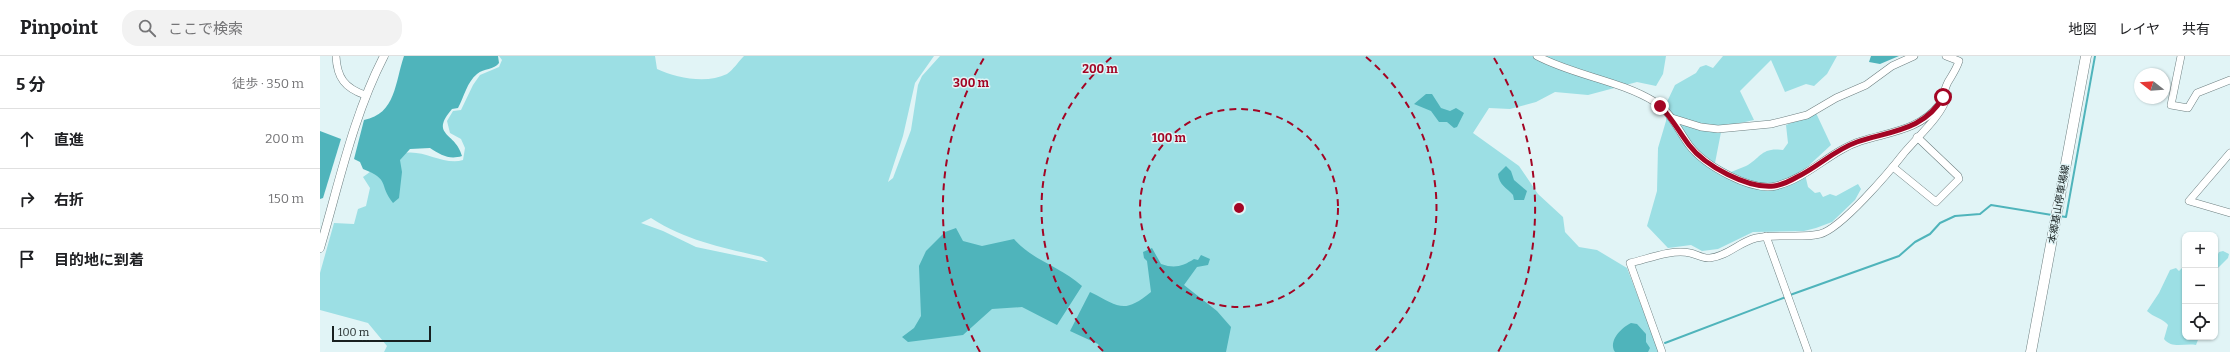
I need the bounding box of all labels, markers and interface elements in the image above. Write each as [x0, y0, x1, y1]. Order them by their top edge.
search box [122, 10, 402, 46]
text: Pinpoint [20, 16, 98, 39]
icon: search [136, 17, 158, 39]
text: ここで検索 [168, 20, 243, 38]
text: 地図 [2068, 21, 2096, 38]
text: レイヤ [2118, 21, 2160, 38]
text: 共有 [2182, 21, 2210, 38]
text: 200 m [1082, 62, 1118, 76]
north arrow [2134, 68, 2170, 104]
text: 5 分 [16, 74, 45, 95]
text: 徒歩 · 350 m [232, 76, 304, 91]
text: 300 m [953, 76, 989, 90]
route start [1934, 88, 1952, 106]
route end [1651, 97, 1669, 115]
icon: ahead [16, 128, 38, 150]
text: 直進 [54, 131, 84, 149]
text: 200 m [265, 131, 304, 146]
text: 100 m [1152, 131, 1187, 145]
street label: 本郷基山停車場線 [2046, 164, 2072, 245]
icon: right [16, 188, 38, 210]
text: 右折 [54, 191, 84, 209]
text: 150 m [268, 191, 304, 206]
centre of rings [1232, 201, 1246, 215]
map controls [2182, 232, 2218, 340]
button: + [2182, 232, 2218, 268]
icon: arrive [16, 248, 38, 270]
text: 目的地に到着 [54, 251, 144, 269]
button: − [2182, 268, 2218, 304]
button: locate [2182, 304, 2218, 340]
scale bar [332, 324, 431, 343]
text: 100 m [338, 326, 369, 339]

